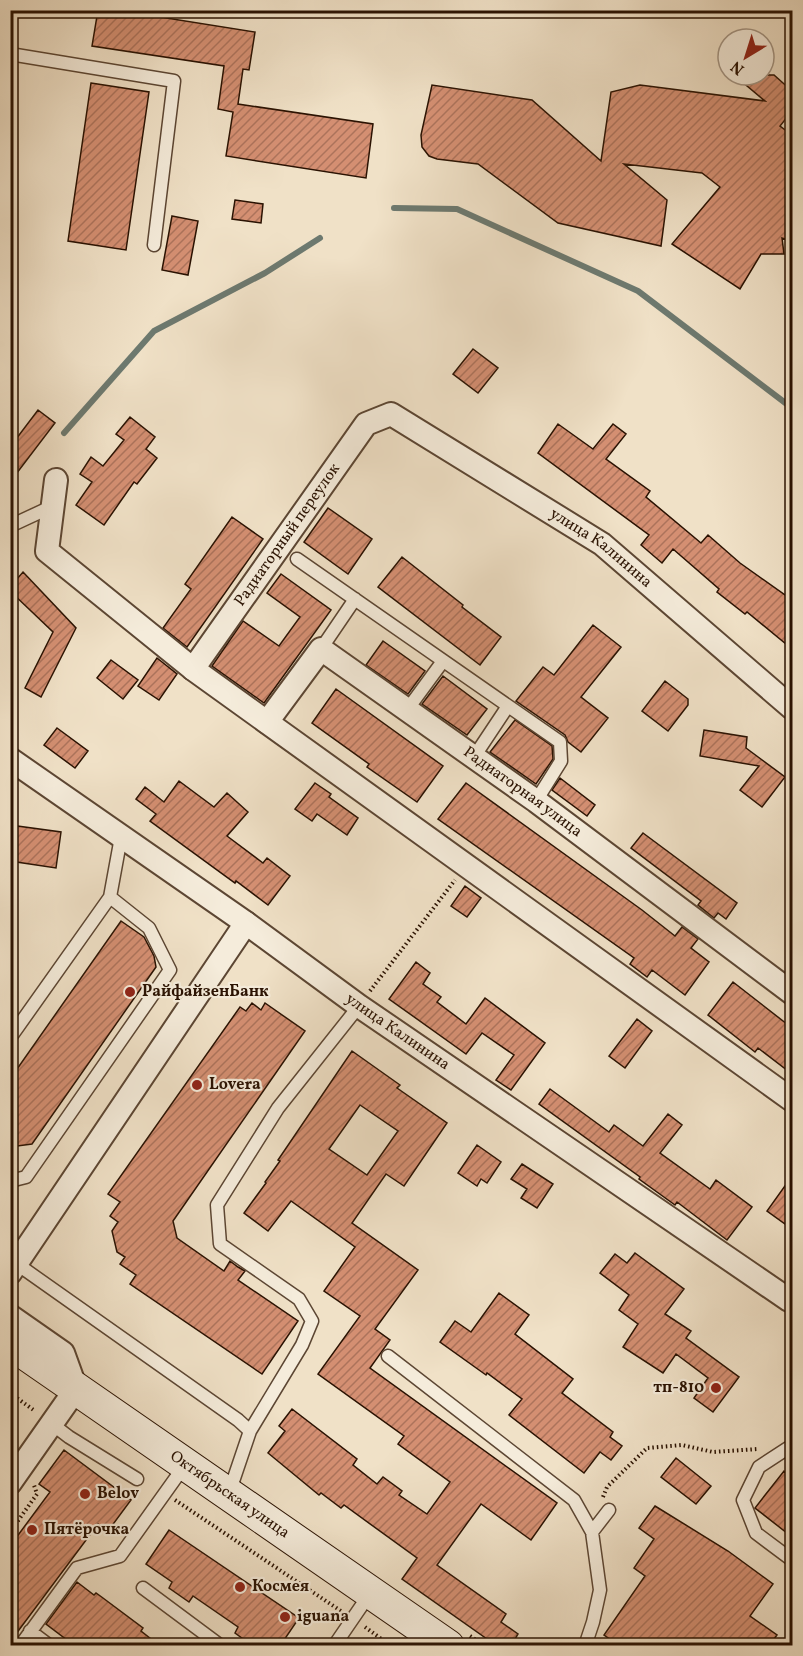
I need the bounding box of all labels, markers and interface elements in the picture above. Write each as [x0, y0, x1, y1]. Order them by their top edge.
north arrow [716, 27, 776, 87]
text: N [726, 55, 749, 79]
street label: Радиаторный переулок [229, 459, 346, 611]
street label: улица Калинина [545, 503, 657, 593]
street label: Радиаторная улица [458, 742, 587, 843]
place label: РайфайзенБанк [142, 981, 269, 1003]
marker: РайфайзенБанк [123, 985, 137, 999]
street label: улица Калинина [341, 988, 454, 1076]
place label: Lovera [209, 1074, 261, 1096]
marker: Lovera [190, 1078, 204, 1092]
place label: тп-810 [653, 1377, 704, 1399]
marker: тп-810 [709, 1381, 723, 1395]
street label: Октябрьская улица [165, 1446, 294, 1544]
place label: Belov [97, 1483, 139, 1505]
marker: Belov [78, 1487, 92, 1501]
place label: Пятёрочка [44, 1519, 129, 1541]
marker: Пятёрочка [25, 1523, 39, 1537]
place label: Космея [252, 1576, 309, 1598]
marker: Космея [233, 1580, 247, 1594]
place label: iguana [297, 1606, 349, 1628]
marker: iguana [278, 1610, 292, 1624]

